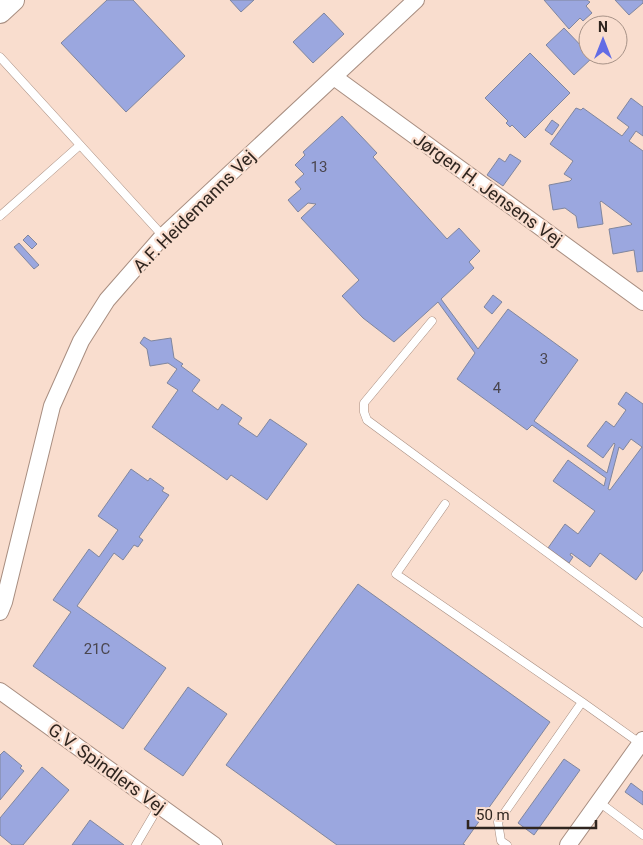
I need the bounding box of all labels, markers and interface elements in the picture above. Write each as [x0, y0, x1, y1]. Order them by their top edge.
north arrow [578, 15, 628, 65]
text: N [598, 19, 608, 35]
street label: Jørgen H. Jensens Vej [409, 128, 567, 250]
street label: A.F. Heidemanns Vej [129, 146, 259, 276]
house number: 13 [311, 158, 327, 176]
house number: 3 [540, 350, 548, 368]
house number: 4 [493, 379, 502, 397]
house number: 21C [84, 640, 111, 658]
street label: G.V. Spindlers Vej [44, 718, 170, 818]
scale bar [468, 798, 596, 830]
text: 50 m [476, 806, 510, 824]

